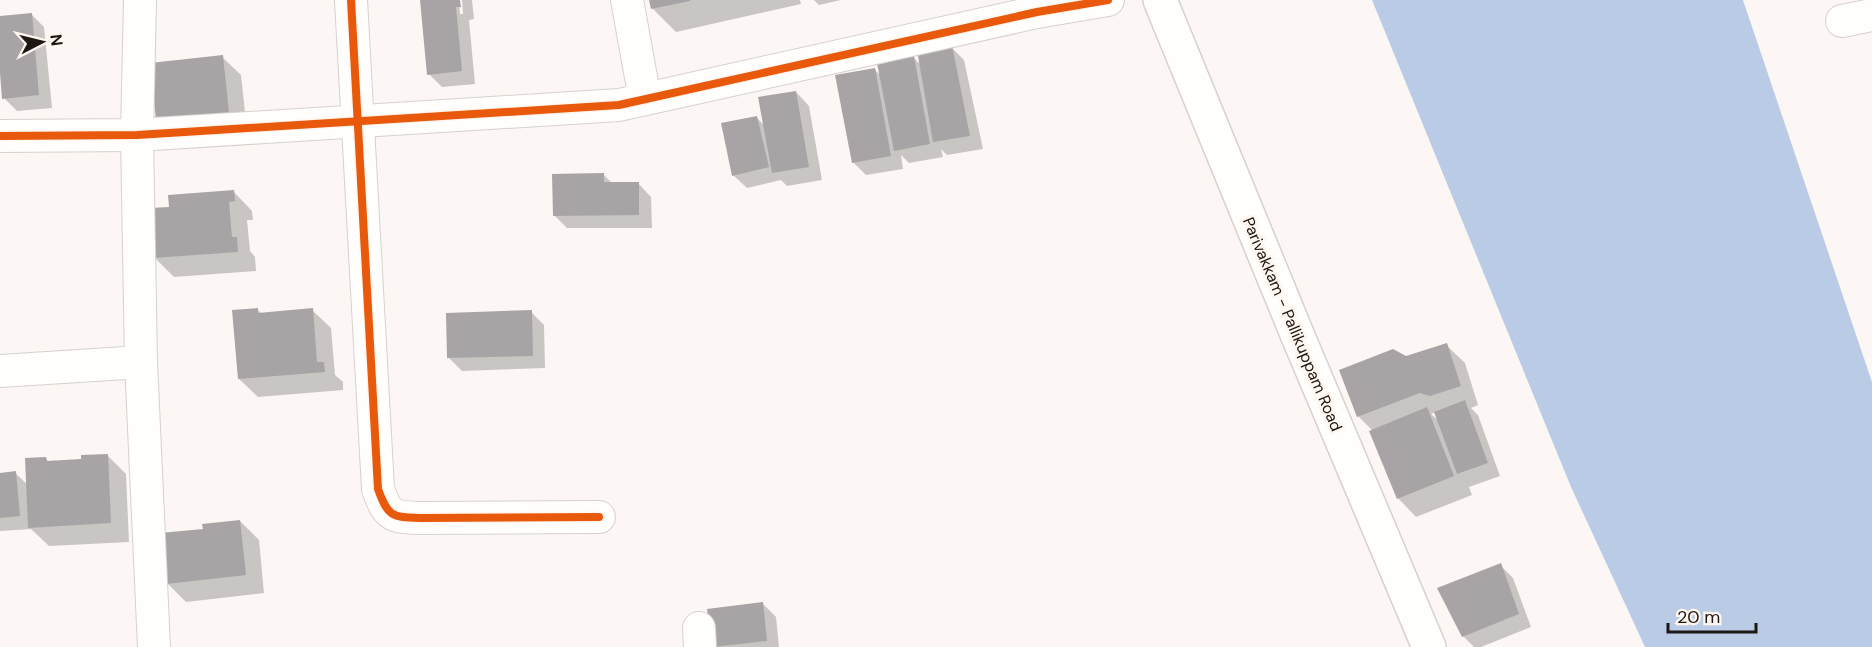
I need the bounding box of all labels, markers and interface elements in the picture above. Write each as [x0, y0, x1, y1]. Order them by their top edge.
north arrow [12, 12, 72, 72]
text: N [45, 33, 68, 47]
street label: Parivakkam - Pallikuppam Road [1238, 214, 1347, 434]
scale bar [1668, 596, 1756, 634]
text: 20 m [1677, 605, 1720, 629]

